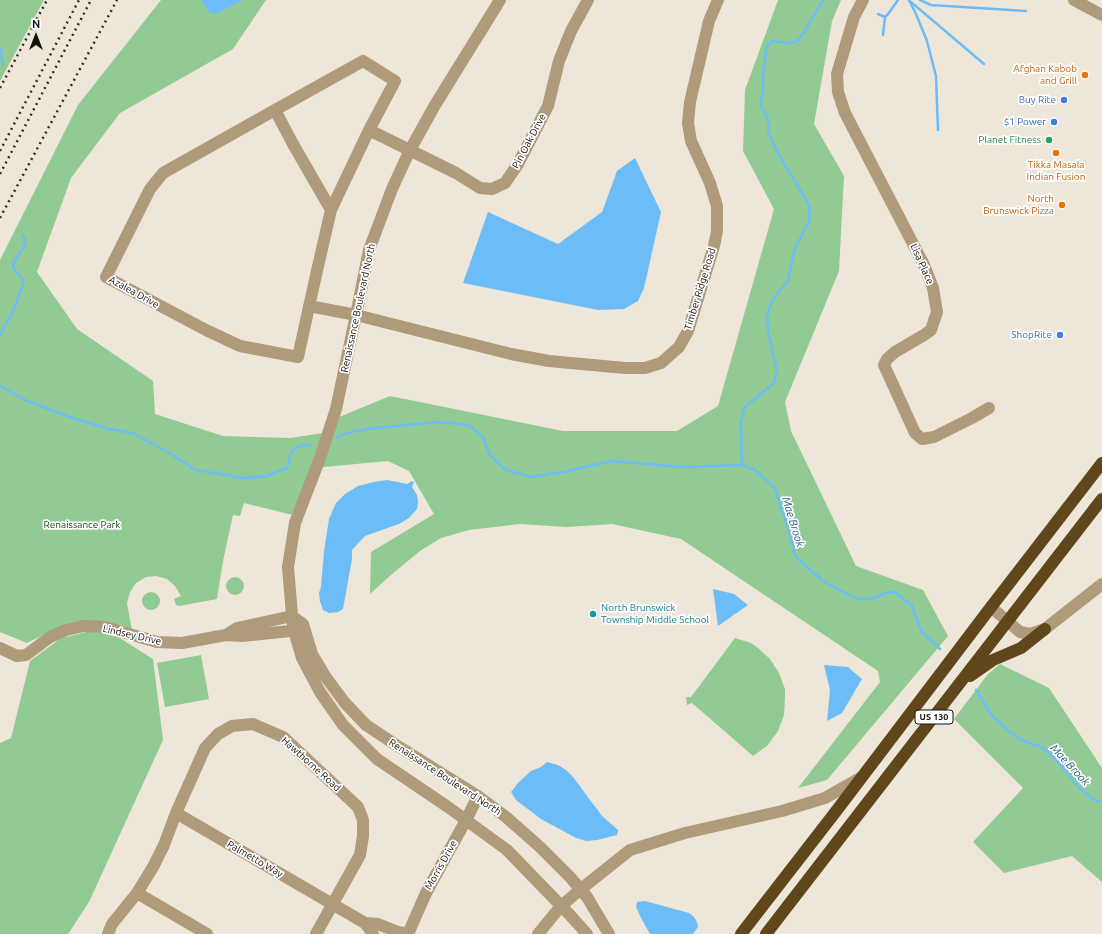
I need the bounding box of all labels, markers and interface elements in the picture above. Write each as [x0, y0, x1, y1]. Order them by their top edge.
north arrow [16, 16, 56, 56]
text: N [32, 18, 40, 30]
place label: Afghan Kabob and Grill [1013, 63, 1077, 86]
marker: Afghan Kabob and Grill [1080, 70, 1090, 80]
place label: Buy Rite [1019, 94, 1056, 106]
marker: Buy Rite [1059, 95, 1069, 105]
street label: Pin Oak Drive [510, 112, 548, 170]
place label: $1 Power [1004, 116, 1046, 128]
marker: $1 Power [1049, 117, 1059, 127]
place label: Planet Fitness [978, 134, 1041, 146]
marker: Planet Fitness [1044, 135, 1054, 145]
marker: Tikka Masala Indian Fusion [1051, 148, 1061, 158]
place label: Tikka Masala Indian Fusion [1027, 159, 1085, 182]
place label: North Brunswick Pizza [983, 193, 1054, 216]
marker: North Brunswick Pizza [1057, 200, 1067, 210]
street label: Lisa Place [908, 242, 936, 286]
street label: Renaissance Boulevard North [338, 243, 378, 373]
street label: Timber Ridge Road [682, 246, 718, 332]
street label: Azalea Drive [107, 273, 161, 311]
place label: ShopRite [1011, 329, 1052, 341]
marker: ShopRite [1055, 330, 1065, 340]
water label: Mae Brook [779, 495, 807, 549]
park label: Renaissance Park [44, 519, 120, 531]
place label: North Brunswick Township Middle School [601, 602, 709, 626]
marker: North Brunswick Township Middle School [588, 609, 598, 619]
street label: Lindsey Drive [102, 622, 162, 648]
road number: US 130 [915, 710, 953, 724]
street label: Hawthorne Road [279, 734, 343, 794]
street label: Renaissance Boulevard North [387, 736, 503, 818]
water label: Mae Brook [1047, 742, 1093, 788]
street label: Palmetto Way [225, 838, 285, 880]
street label: Morris Drive [422, 838, 460, 892]

